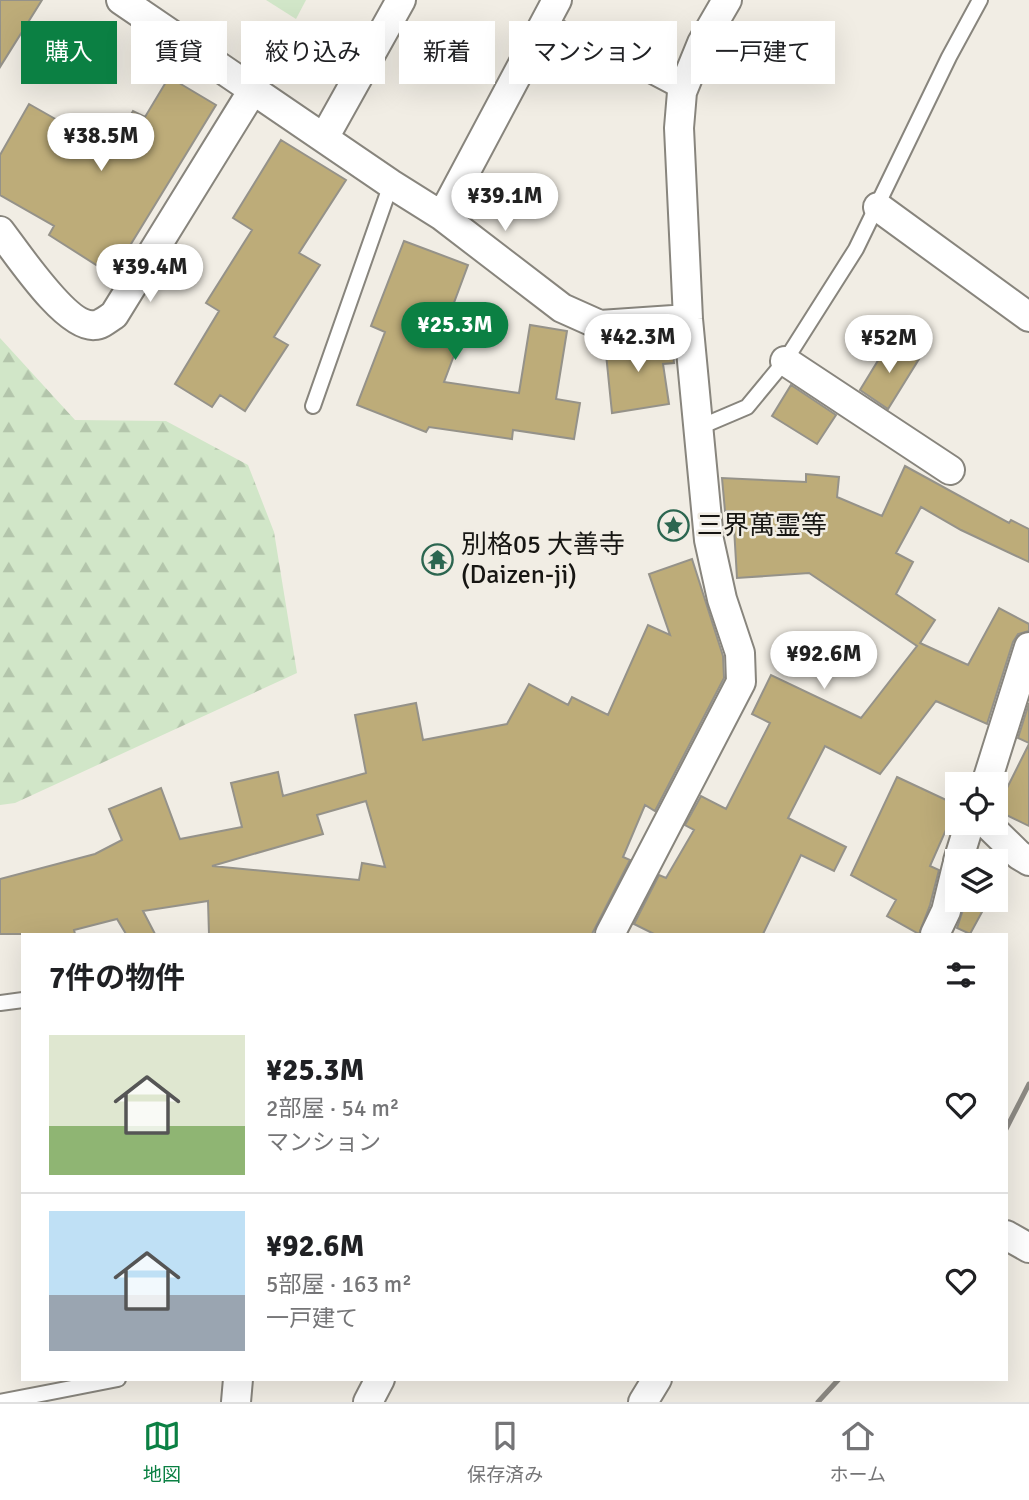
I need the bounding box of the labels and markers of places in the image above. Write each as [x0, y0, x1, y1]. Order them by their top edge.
pin: ¥38.5M [44, 114, 158, 173]
pin: ¥39.1M [448, 174, 562, 233]
pin: ¥39.4M [93, 244, 207, 304]
pin: ¥25.3M [398, 302, 512, 362]
pin: ¥42.3M [581, 314, 695, 374]
pin: ¥52M [848, 316, 930, 375]
place icon: 三界萬霊等 [657, 509, 691, 543]
place label: 三界萬霊等 [697, 510, 827, 542]
place label: 別格05 大善寺 (Daizen-ji) [461, 529, 625, 591]
temple icon: 別格05 大善寺 (Daizen-ji) [421, 543, 455, 577]
pin: ¥92.6M [767, 632, 881, 691]

